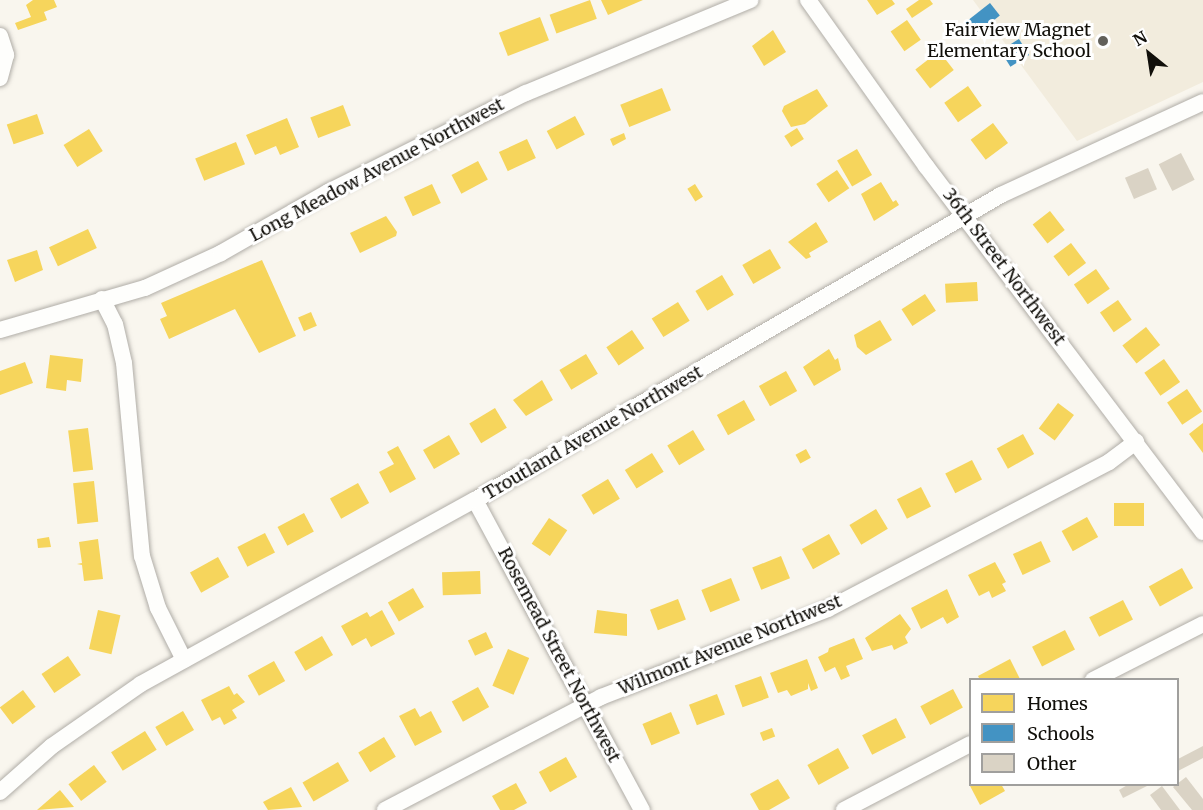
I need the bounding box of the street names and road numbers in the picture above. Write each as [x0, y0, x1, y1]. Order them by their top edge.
street label: Long Meadow Avenue Northwest [246, 94, 508, 246]
street label: 36th Street Northwest [938, 184, 1070, 350]
street label: Troutland Avenue Northwest [479, 361, 707, 505]
street label: Rosemead Street Northwest [493, 544, 625, 766]
street label: Wilmont Avenue Northwest [615, 590, 845, 700]

